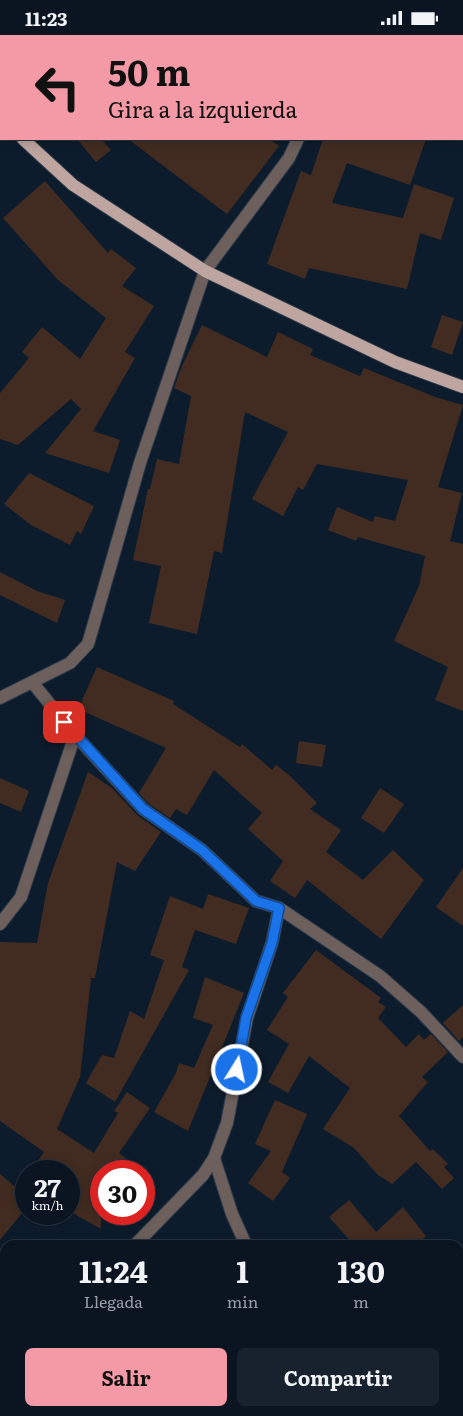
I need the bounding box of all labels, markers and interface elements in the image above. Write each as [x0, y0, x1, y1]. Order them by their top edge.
text: 11:23 [25, 4, 68, 32]
text: 50 m [108, 45, 191, 97]
icon: left [25, 55, 90, 120]
text: Gira a la izquierda [108, 92, 297, 125]
pin [43, 701, 85, 743]
icon: arrive [50, 708, 78, 736]
position arrow [210, 1043, 262, 1095]
speed limit sign: 30 [90, 1160, 155, 1225]
text: 27 [34, 1168, 61, 1205]
text: km/h [32, 1196, 63, 1214]
text: 11:24 [79, 1248, 148, 1292]
text: 1 [236, 1248, 249, 1292]
text: 130 [337, 1248, 385, 1292]
text: Llegada [84, 1289, 143, 1313]
text: min [227, 1289, 258, 1313]
text: m [353, 1289, 369, 1313]
button: Salir [25, 1348, 227, 1406]
button: Compartir [237, 1348, 439, 1406]

